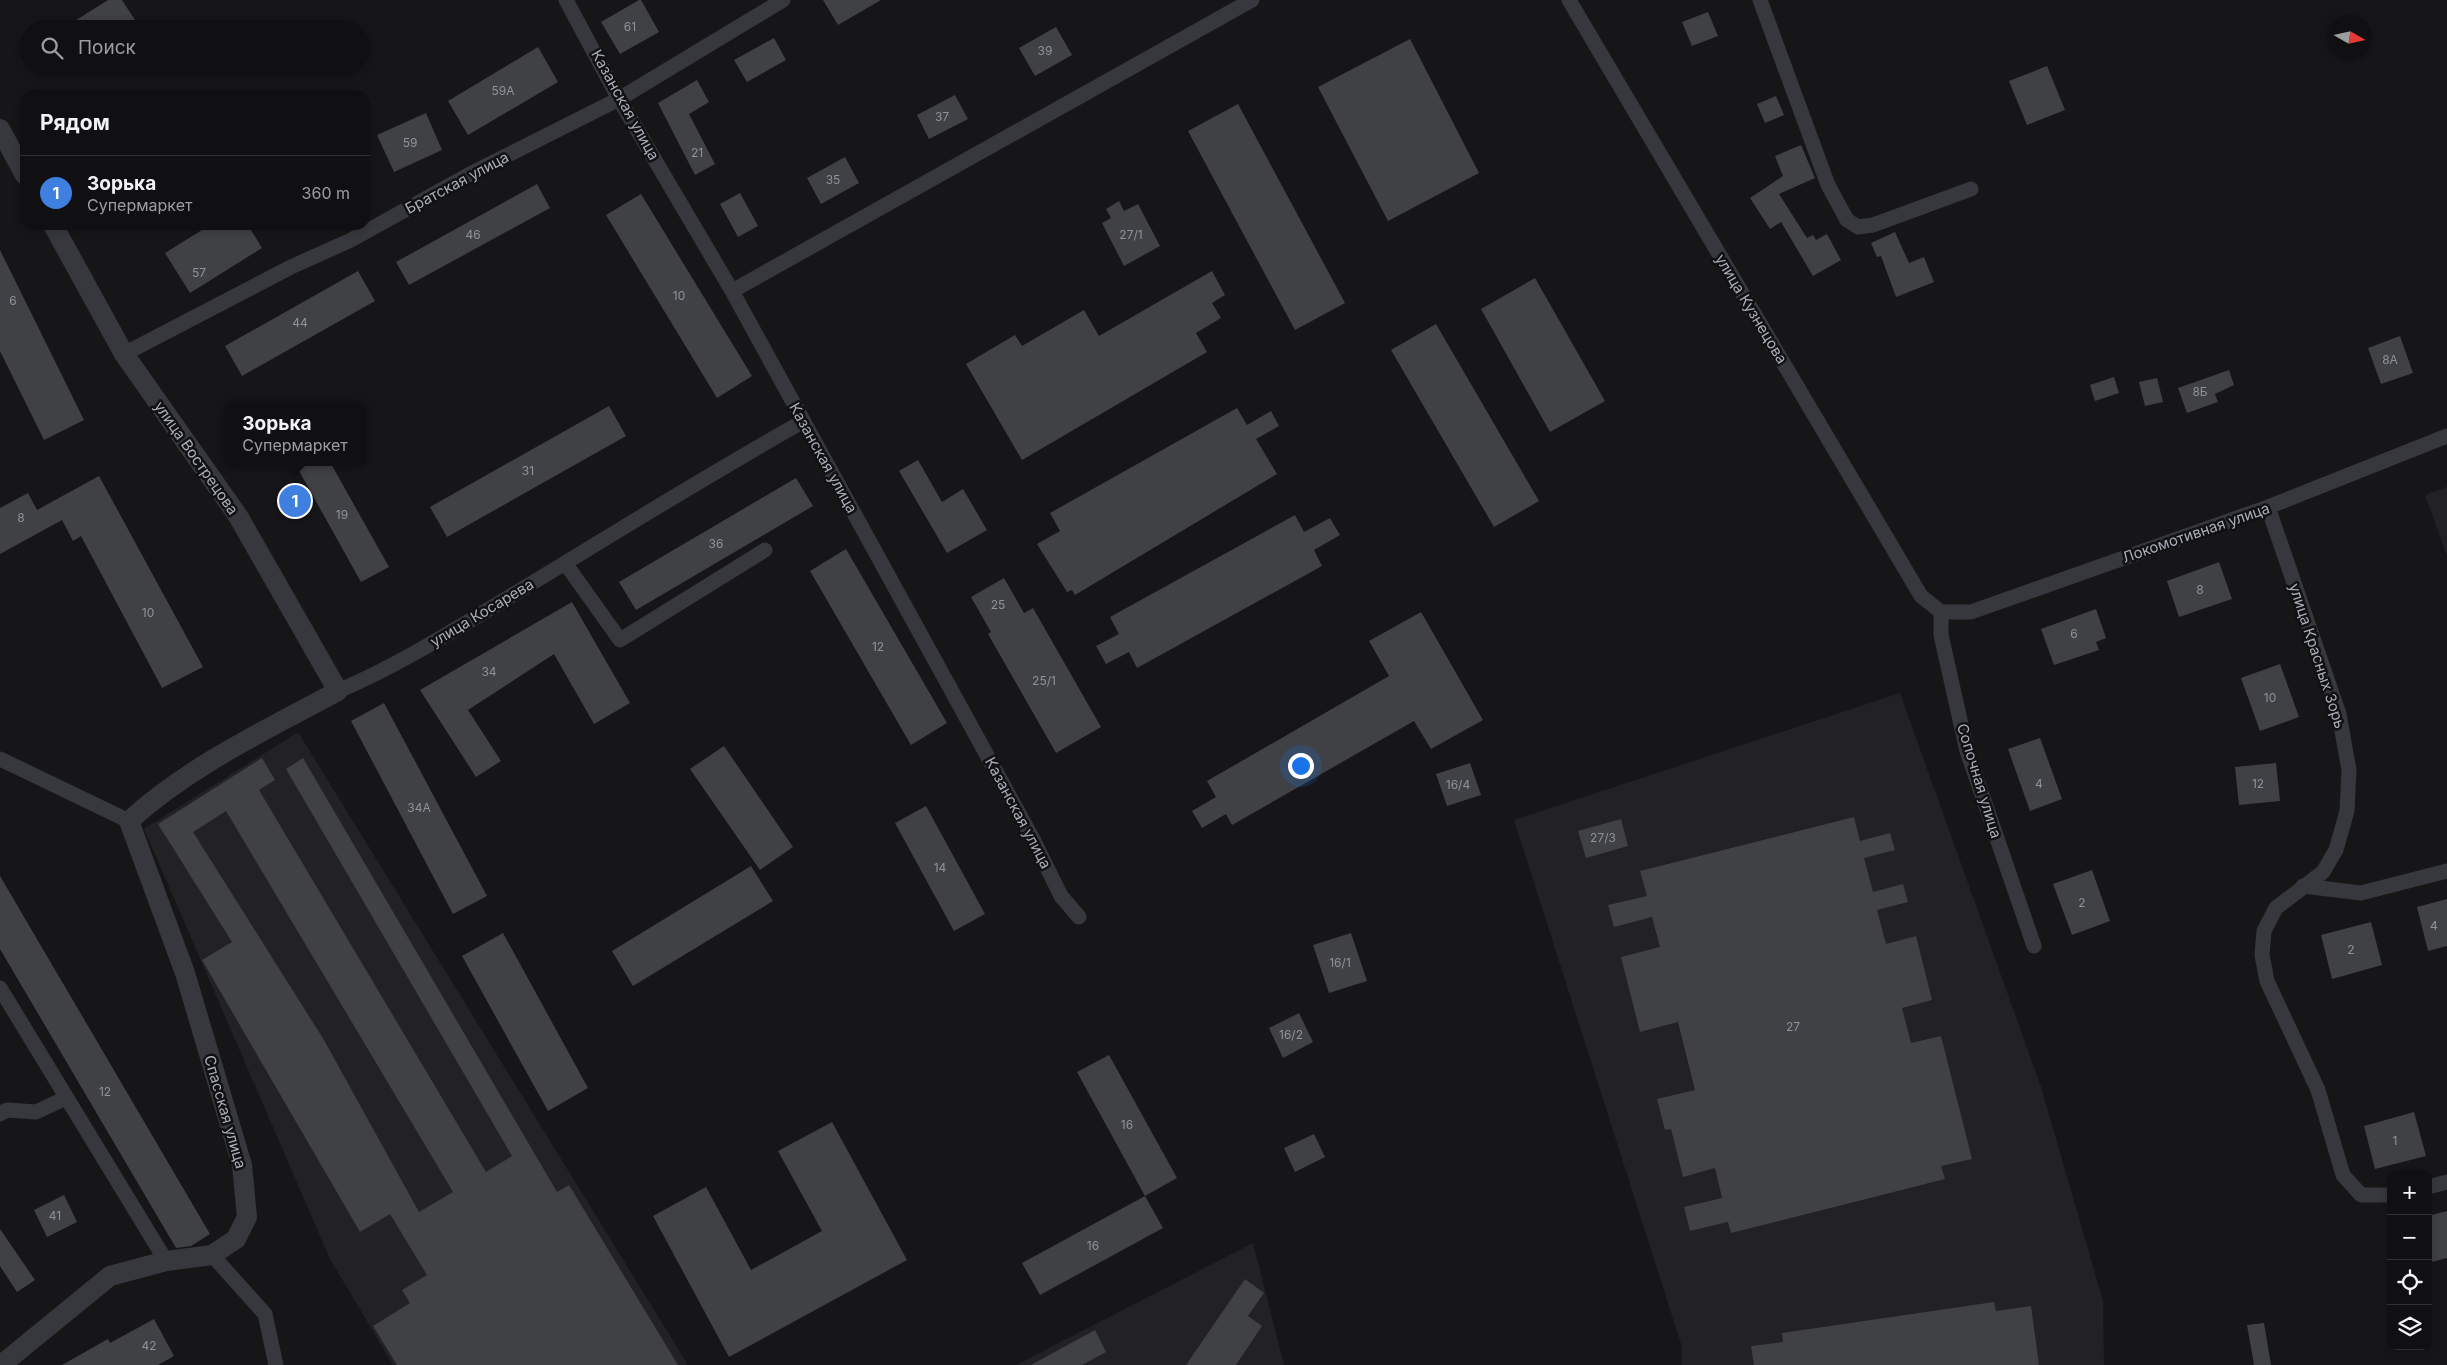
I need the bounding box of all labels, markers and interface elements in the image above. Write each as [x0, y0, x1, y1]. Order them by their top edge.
north arrow [2327, 15, 2372, 60]
house number: 61 [624, 19, 636, 34]
search box [20, 20, 370, 75]
icon: search [38, 34, 66, 62]
text: Поиск [78, 36, 136, 59]
house number: 39 [1038, 43, 1052, 58]
street label: Казанская улица [587, 46, 664, 163]
house number: 59А [491, 83, 515, 98]
house number: 37 [935, 109, 949, 124]
text: Рядом [40, 110, 110, 135]
house number: 59 [403, 135, 417, 150]
house number: 21 [691, 145, 703, 160]
street label: Братская улица [402, 147, 512, 218]
text: Зорька [87, 172, 156, 195]
house number: 35 [826, 172, 840, 187]
text: 1 [53, 183, 59, 203]
text: 360 m [302, 183, 350, 203]
text: Супермаркет [87, 195, 192, 215]
house number: 46 [465, 227, 481, 242]
house number: 27/1 [1119, 227, 1143, 242]
street label: улица Кузнецова [1711, 251, 1792, 367]
house number: 57 [192, 265, 206, 280]
house number: 10 [673, 288, 685, 303]
house number: 6 [9, 293, 17, 308]
house number: 44 [292, 315, 308, 330]
house number: 8А [2382, 352, 2398, 367]
house number: 8Б [2192, 384, 2208, 399]
street label: улица Вострецова [150, 397, 243, 518]
street label: Казанская улица [785, 399, 862, 516]
popup [224, 401, 366, 466]
text: Зорька [242, 412, 312, 435]
text: Супермаркет [242, 435, 348, 455]
house number: 31 [522, 463, 534, 478]
pin: 1 [279, 482, 311, 520]
street label: Локомотивная улица [2120, 498, 2272, 567]
house number: 19 [336, 507, 348, 522]
house number: 8 [17, 510, 25, 525]
house number: 36 [709, 536, 723, 551]
street label: улица Косарева [427, 574, 537, 651]
street label: улица Красных Зорь [2285, 581, 2350, 731]
house number: 8 [2196, 582, 2204, 597]
house number: 25 [991, 597, 1005, 612]
house number: 10 [142, 605, 154, 620]
house number: 6 [2070, 626, 2078, 641]
house number: 12 [872, 639, 884, 654]
house number: 34 [481, 664, 497, 679]
house number: 25/1 [1032, 673, 1056, 688]
house number: 10 [2264, 690, 2276, 705]
street label: Сопочная улица [1953, 721, 2006, 841]
your location [1288, 753, 1314, 779]
street label: Казанская улица [981, 754, 1056, 872]
house number: 4 [2035, 776, 2043, 791]
house number: 12 [2252, 776, 2264, 791]
house number: 16/4 [1446, 777, 1470, 792]
house number: 34А [407, 800, 431, 815]
house number: 27/3 [1590, 830, 1616, 845]
house number: 14 [934, 860, 947, 875]
house number: 2 [2078, 895, 2086, 910]
house number: 4 [2430, 918, 2438, 933]
house number: 2 [2347, 942, 2355, 957]
house number: 16/1 [1329, 955, 1351, 970]
house number: 27 [1786, 1019, 1800, 1034]
house number: 16/2 [1279, 1027, 1303, 1042]
street label: Спасская улица [200, 1053, 251, 1171]
house number: 12 [99, 1084, 111, 1099]
house number: 16 [1121, 1117, 1133, 1132]
house number: 1 [2393, 1133, 2397, 1148]
map controls [2387, 1170, 2432, 1350]
button: + [2387, 1170, 2432, 1215]
house number: 41 [49, 1208, 61, 1223]
button: − [2387, 1215, 2432, 1260]
house number: 16 [1087, 1238, 1099, 1253]
button: locate [2387, 1260, 2432, 1305]
button: layers [2387, 1305, 2432, 1350]
house number: 42 [141, 1338, 157, 1353]

